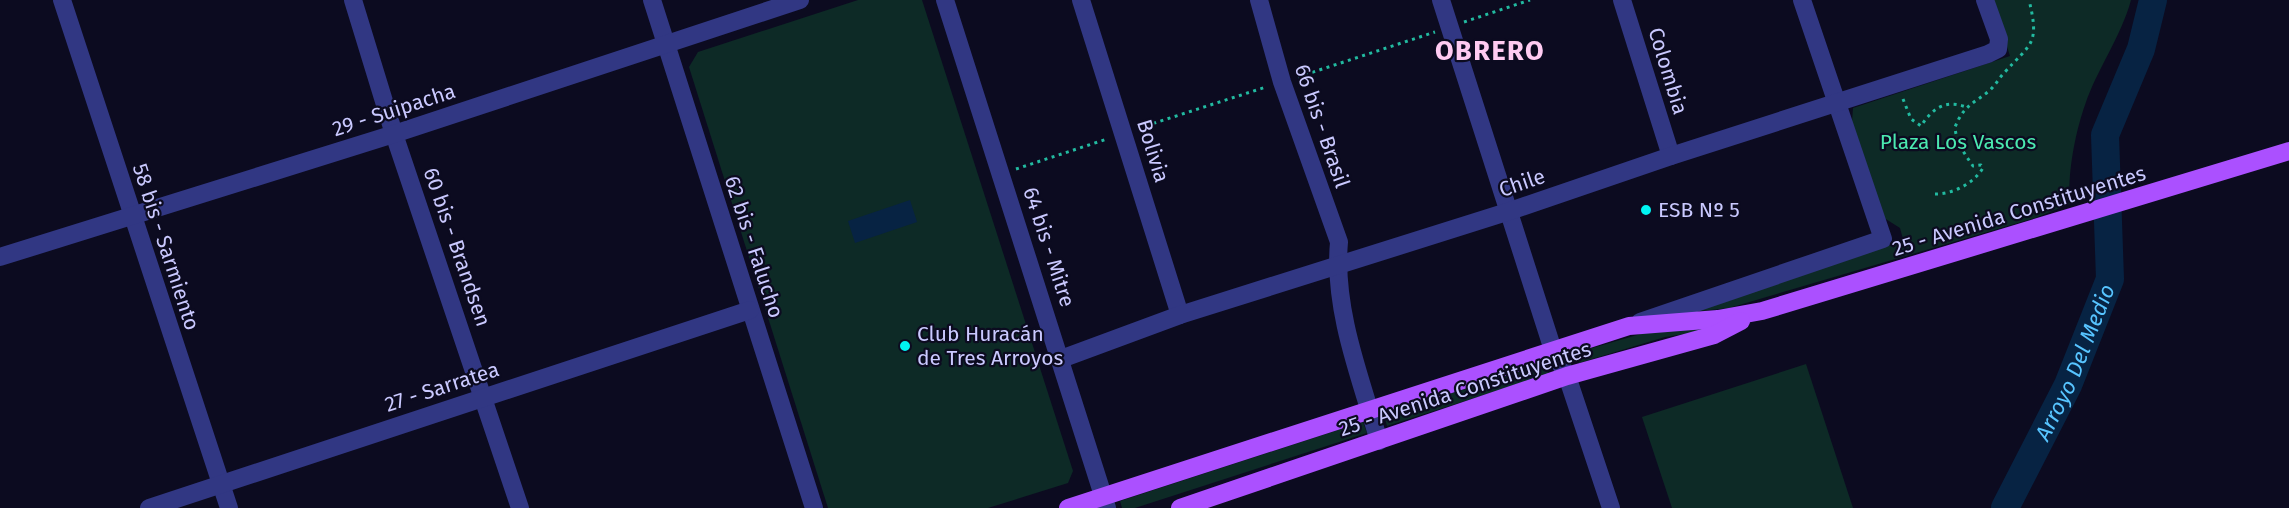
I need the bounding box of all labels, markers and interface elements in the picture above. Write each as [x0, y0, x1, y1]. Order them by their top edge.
street label: Colombia [1642, 24, 1694, 118]
district label: OBRERO [1435, 35, 1545, 67]
street label: 66 bis - Brasil [1289, 61, 1355, 191]
street label: 29 - Suipacha [329, 78, 459, 142]
street label: Bolivia [1131, 116, 1175, 186]
park label: Plaza Los Vascos [1880, 129, 2036, 155]
street label: 58 bis - Sarmiento [127, 160, 205, 334]
street label: 25 - Avenida Constituyentes [1889, 160, 2149, 262]
street label: Chile [1495, 163, 1549, 203]
street label: 60 bis - Brandsen [418, 164, 496, 330]
street label: 62 bis - Falucho [719, 173, 789, 321]
street label: 64 bis - Mitre [1017, 184, 1081, 310]
place label: ESB Nº 5 [1658, 197, 1740, 223]
marker: ESB Nº 5 [1639, 203, 1653, 217]
water label: Arroyo Del Medio [2029, 280, 2121, 446]
place label: Club Huracán de Tres Arroyos [917, 321, 1063, 371]
street label: 25 - Avenida Constituyentes [1336, 336, 1595, 442]
marker: Club Huracán de Tres Arroyos [898, 339, 912, 353]
street label: 27 - Sarratea [381, 356, 503, 418]

